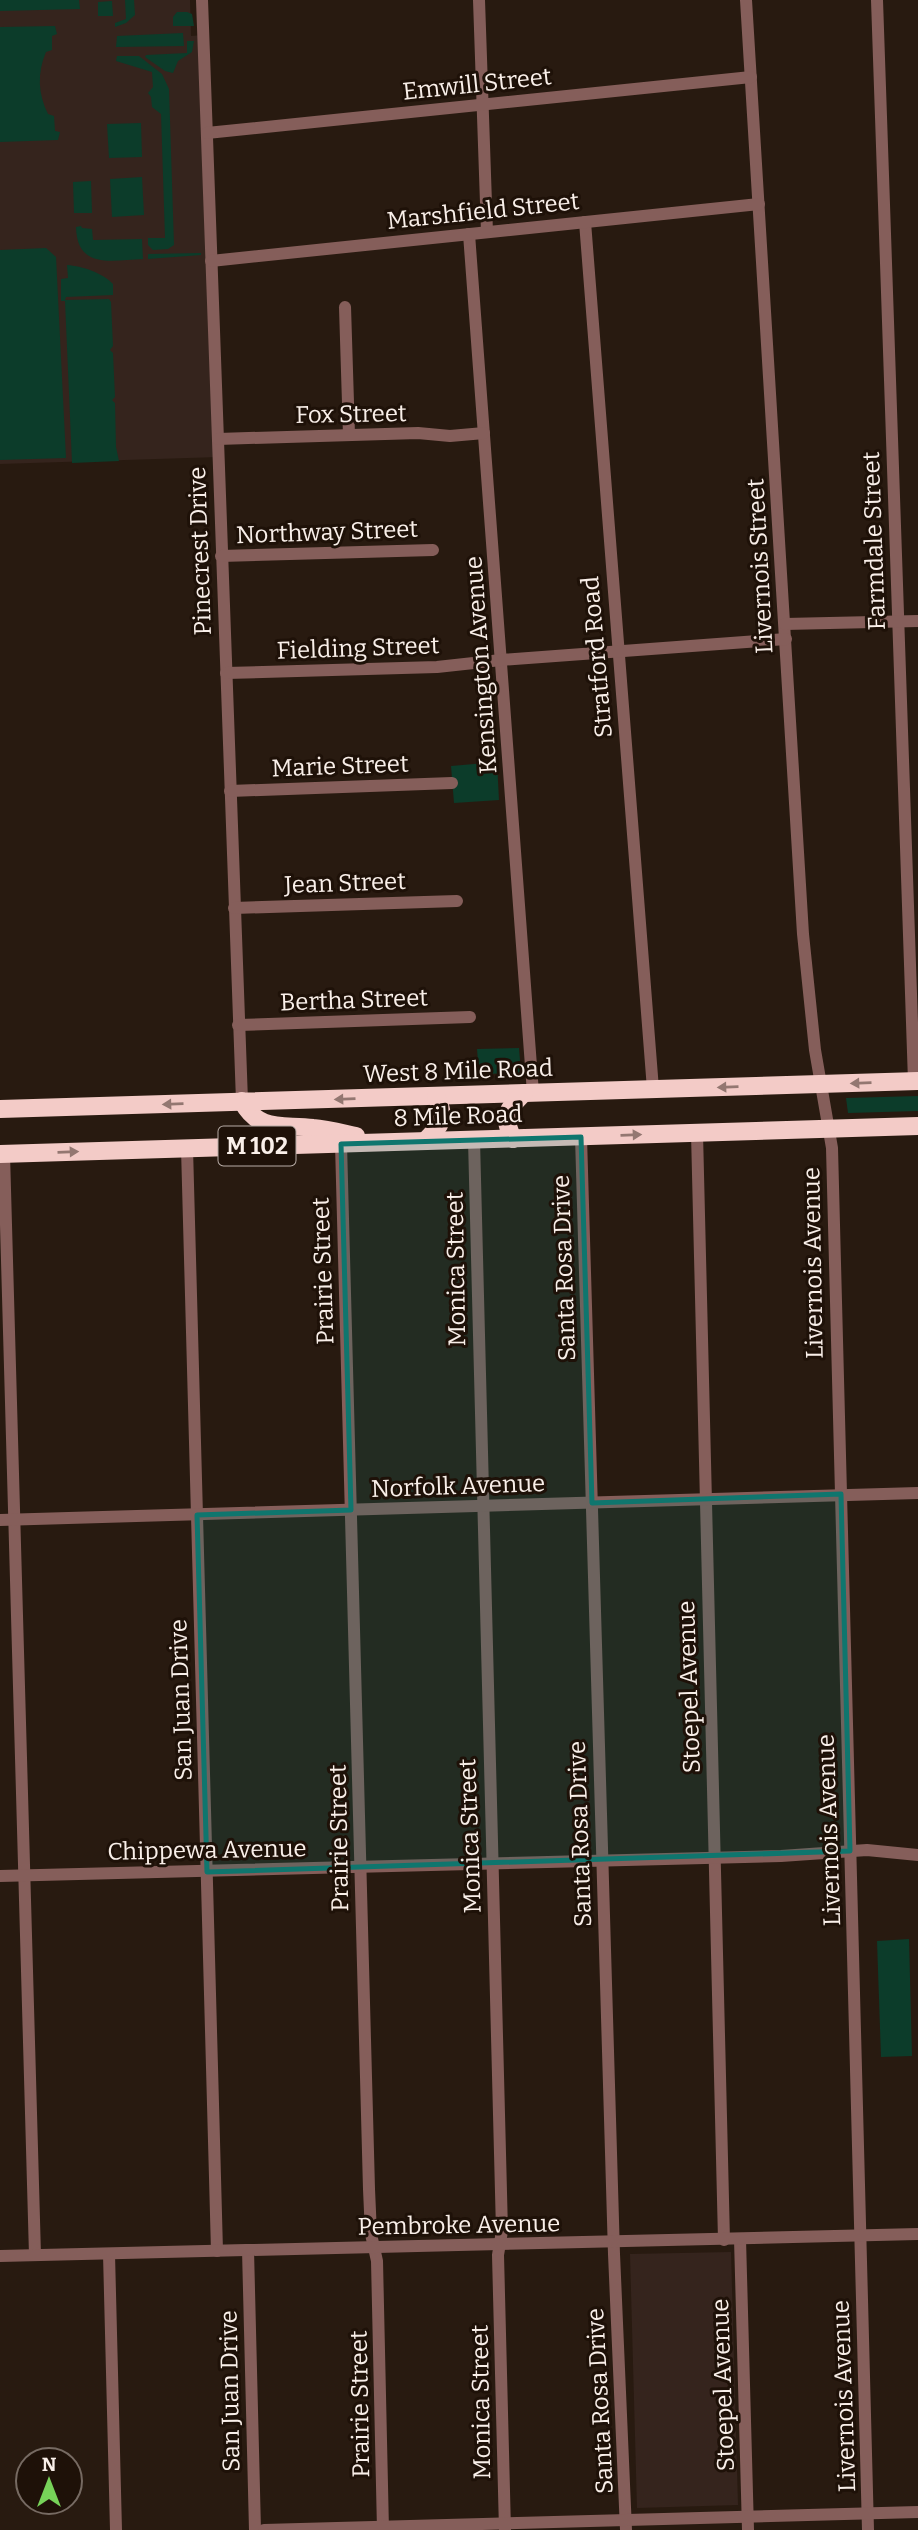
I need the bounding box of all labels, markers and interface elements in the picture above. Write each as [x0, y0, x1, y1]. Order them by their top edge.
street label: Emwill Street [401, 62, 553, 106]
street label: Marshfield Street [385, 187, 581, 235]
street label: Fox Street [295, 399, 407, 429]
street label: Farmdale Street [857, 451, 891, 631]
street label: Pinecrest Drive [183, 466, 217, 636]
street label: Livernois Street [741, 477, 779, 654]
street label: Northway Street [235, 515, 419, 549]
street label: Kensington Avenue [459, 555, 503, 775]
street label: Stratford Road [576, 575, 618, 739]
street label: Fielding Street [276, 631, 440, 665]
street label: Marie Street [271, 750, 409, 782]
street label: Jean Street [283, 867, 407, 899]
street label: Bertha Street [280, 983, 429, 1017]
street label: West 8 Mile Road [363, 1054, 553, 1088]
one-way arrow [850, 1077, 872, 1088]
one-way arrow [717, 1081, 739, 1093]
one-way arrow [334, 1093, 356, 1104]
one-way arrow [162, 1098, 184, 1109]
street label: 8 Mile Road [393, 1100, 523, 1132]
road number: M 102 [218, 1126, 296, 1166]
one-way arrow [620, 1130, 642, 1141]
one-way arrow [57, 1146, 79, 1157]
street label: Livernois Avenue [797, 1167, 829, 1359]
street label: Santa Rosa Drive [547, 1174, 581, 1362]
street label: Monica Street [441, 1191, 471, 1347]
street label: Prairie Street [306, 1197, 340, 1345]
street label: Norfolk Avenue [370, 1469, 546, 1503]
street label: Stoepel Avenue [672, 1600, 706, 1774]
street label: San Juan Drive [164, 1619, 198, 1781]
street label: Livernois Avenue [812, 1734, 846, 1926]
street label: Santa Rosa Drive [563, 1740, 597, 1928]
street label: Monica Street [453, 1758, 487, 1914]
street label: Prairie Street [324, 1764, 354, 1912]
street label: Chippewa Avenue [107, 1834, 307, 1866]
street label: Pembroke Avenue [357, 2209, 561, 2241]
street label: Stoepel Avenue [706, 2298, 740, 2472]
street label: Livernois Avenue [827, 2300, 861, 2492]
street label: Santa Rosa Drive [581, 2307, 619, 2495]
street label: San Juan Drive [215, 2310, 245, 2472]
street label: Monica Street [466, 2324, 496, 2480]
street label: Prairie Street [345, 2330, 375, 2478]
north arrow [14, 2446, 84, 2516]
text: N [42, 2453, 57, 2476]

